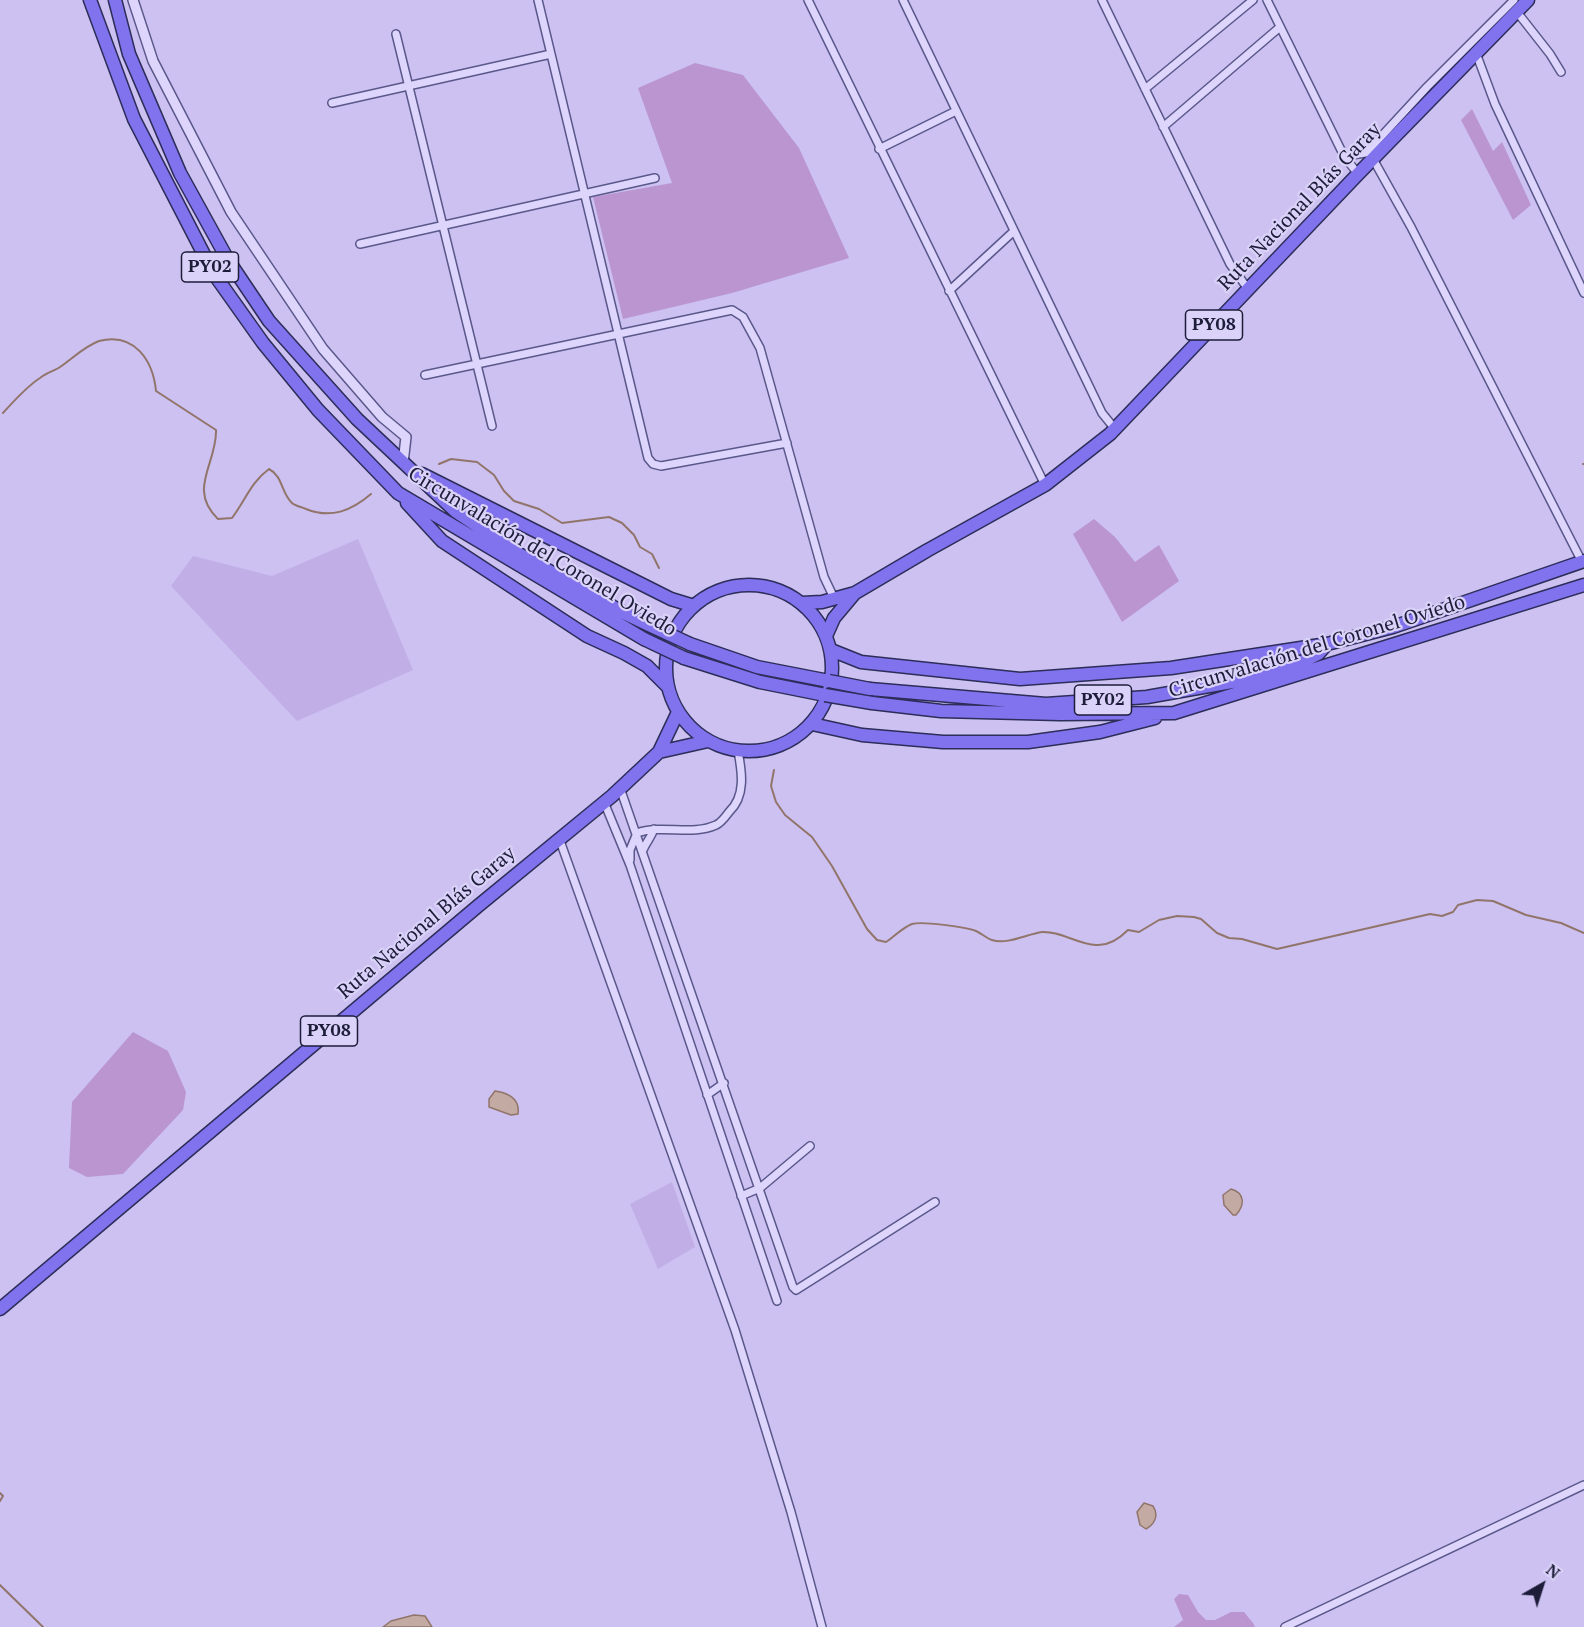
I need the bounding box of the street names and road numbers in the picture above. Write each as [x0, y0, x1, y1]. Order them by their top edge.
street label: Ruta Nacional Blás Garay [1213, 118, 1387, 296]
road number: PY02 [182, 252, 238, 282]
road number: PY08 [1186, 310, 1242, 340]
street label: Circunvalación del Coronel Oviedo [403, 462, 681, 642]
street label: Circunvalación del Coronel Oviedo [1166, 590, 1468, 704]
road number: PY02 [1074, 685, 1132, 715]
street label: Ruta Nacional Blás Garay [333, 842, 521, 1004]
road number: PY08 [300, 1016, 358, 1046]

